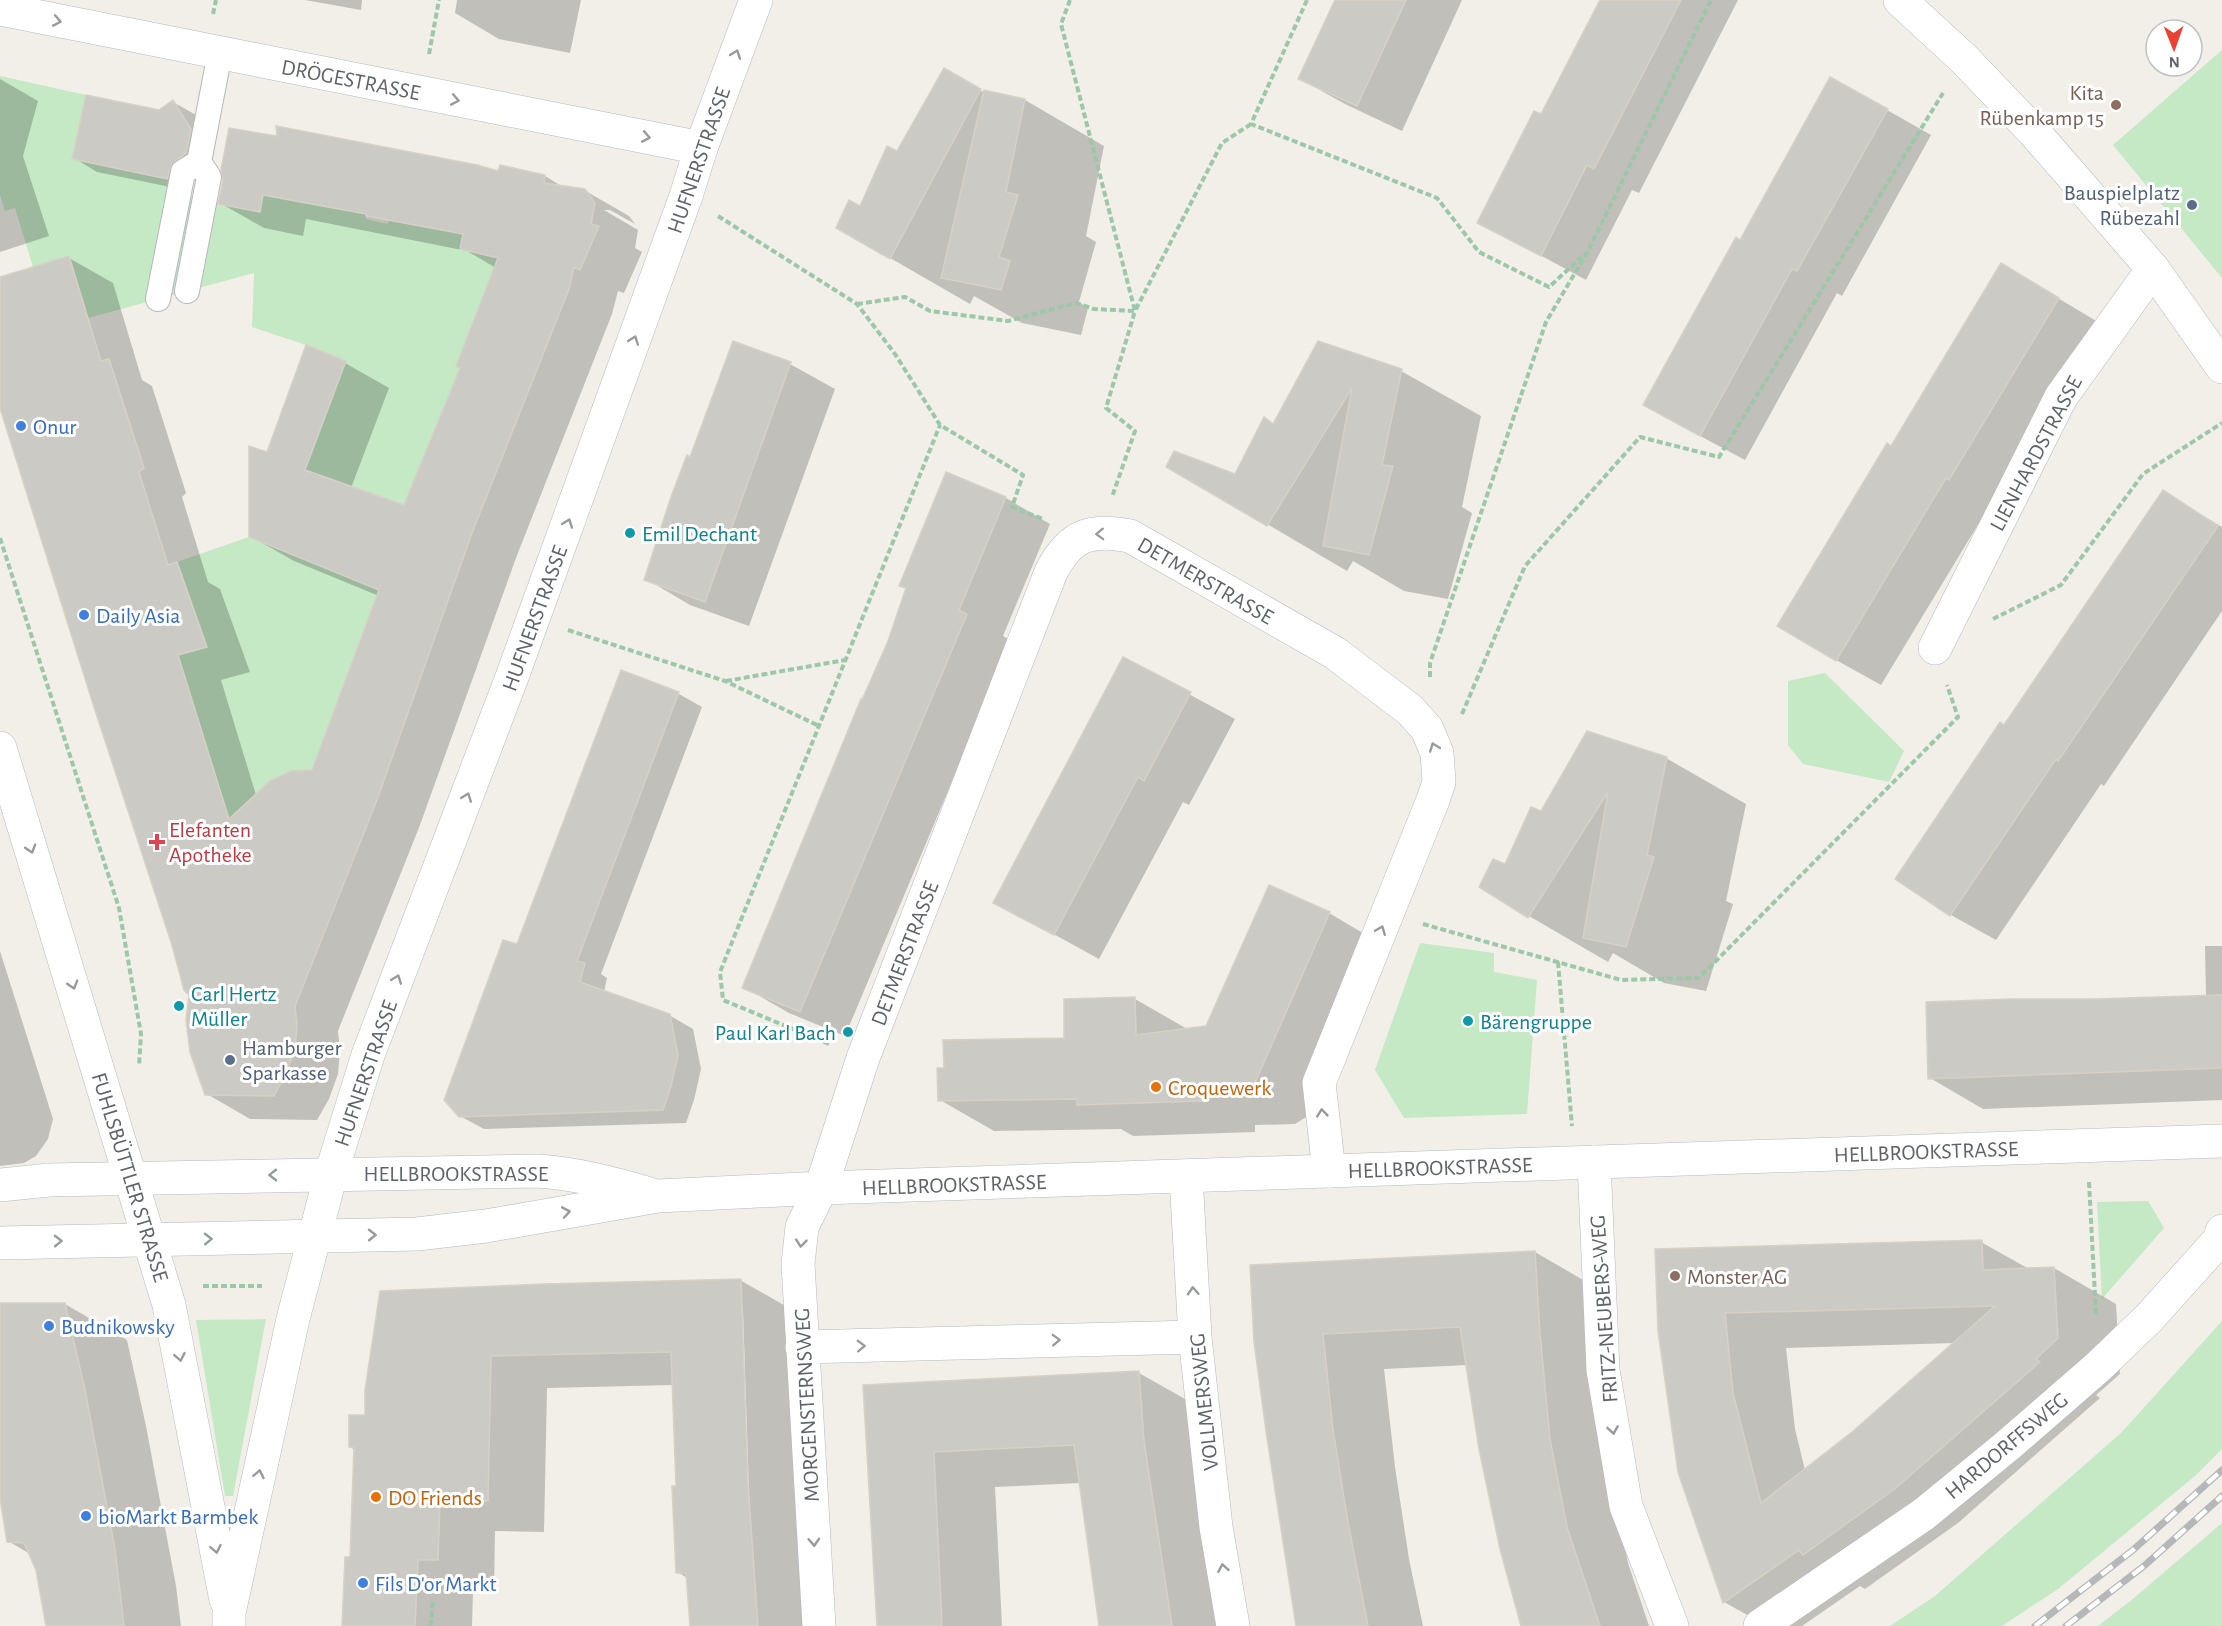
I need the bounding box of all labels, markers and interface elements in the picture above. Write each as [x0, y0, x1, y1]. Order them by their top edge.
one-way arrow [52, 14, 62, 27]
north arrow [2144, 18, 2204, 78]
one-way arrow [729, 49, 742, 60]
text: N [2169, 54, 2180, 70]
street label: DRÖGESTRASSE [279, 56, 423, 104]
place label: Kita Rübenkamp 15 [1979, 82, 2104, 129]
street label: HUFNERSTRASSE [664, 84, 734, 236]
one-way arrow [449, 93, 459, 106]
marker: Kita Rübenkamp 15 [2109, 98, 2123, 112]
one-way arrow [641, 130, 651, 143]
place label: Bauspielplatz Rübezahl [2064, 182, 2180, 229]
marker: Bauspielplatz Rübezahl [2185, 198, 2199, 212]
one-way arrow [627, 335, 640, 346]
street label: LIENHARDSTRASSE [1986, 372, 2086, 535]
place label: Onur [33, 416, 76, 438]
marker: Onur [14, 419, 28, 433]
one-way arrow [560, 518, 573, 529]
place label: Emil Dechant [642, 523, 757, 545]
marker: Emil Dechant [623, 526, 637, 540]
one-way arrow [1096, 528, 1105, 541]
street label: DETMERSTRASSE [1134, 533, 1278, 629]
street label: HUFNERSTRASSE [498, 542, 572, 694]
place label: Daily Asia [96, 605, 180, 627]
marker: Daily Asia [77, 608, 91, 622]
one-way arrow [1429, 742, 1442, 753]
one-way arrow [459, 793, 472, 803]
place label: Elefanten Apotheke [169, 819, 252, 866]
marker: Elefanten Apotheke [150, 835, 164, 849]
one-way arrow [24, 843, 36, 854]
street label: DETMERSTRASSE [867, 878, 943, 1029]
one-way arrow [1374, 926, 1386, 937]
one-way arrow [389, 975, 402, 985]
one-way arrow [65, 979, 78, 990]
place label: Carl Hertz Müller [191, 983, 277, 1030]
street label: HUFNERSTRASSE [331, 997, 401, 1149]
marker: Carl Hertz Müller [172, 999, 186, 1013]
place label: Bärengruppe [1480, 1011, 1592, 1033]
marker: Bärengruppe [1461, 1014, 1475, 1028]
place label: Paul Karl Bach [715, 1022, 836, 1044]
marker: Paul Karl Bach [841, 1025, 855, 1039]
place label: Hamburger Sparkasse [242, 1037, 342, 1084]
marker: Hamburger Sparkasse [223, 1053, 237, 1067]
street label: FUHLSBÜTTLER STRASSE [88, 1070, 173, 1285]
place label: Croquewerk [1168, 1077, 1271, 1099]
marker: Croquewerk [1149, 1080, 1163, 1094]
one-way arrow [1317, 1108, 1329, 1118]
street label: HELLBROOKSTRASSE [1833, 1138, 2019, 1166]
street label: HELLBROOKSTRASSE [1347, 1154, 1533, 1182]
street label: HELLBROOKSTRASSE [364, 1163, 549, 1185]
one-way arrow [268, 1169, 277, 1181]
street label: HELLBROOKSTRASSE [861, 1171, 1047, 1199]
one-way arrow [561, 1207, 570, 1219]
street label: FRITZ-NEUBERS-WEG [1586, 1214, 1622, 1404]
one-way arrow [368, 1229, 377, 1241]
one-way arrow [204, 1232, 213, 1245]
one-way arrow [54, 1235, 63, 1247]
one-way arrow [795, 1238, 807, 1247]
place label: Monster AG [1687, 1266, 1787, 1288]
marker: Monster AG [1668, 1269, 1682, 1283]
one-way arrow [1186, 1287, 1199, 1296]
street label: MORGENSTERNSWEG [791, 1307, 823, 1503]
place label: Budnikowsky [61, 1316, 175, 1338]
marker: Budnikowsky [42, 1319, 56, 1333]
street label: VOLLMERSWEG [1186, 1332, 1222, 1472]
one-way arrow [1051, 1334, 1060, 1347]
one-way arrow [856, 1339, 865, 1352]
one-way arrow [173, 1352, 186, 1362]
street label: HARDORFFSWEG [1941, 1388, 2072, 1503]
one-way arrow [1606, 1425, 1619, 1435]
one-way arrow [252, 1469, 265, 1479]
place label: DO Friends [388, 1487, 482, 1509]
marker: DO Friends [369, 1490, 383, 1504]
place label: bioMarkt Barmbek [98, 1506, 258, 1528]
marker: bioMarkt Barmbek [79, 1509, 93, 1523]
one-way arrow [807, 1538, 820, 1547]
one-way arrow [210, 1544, 222, 1553]
one-way arrow [1217, 1564, 1229, 1573]
place label: Fils D'or Markt [375, 1573, 496, 1595]
marker: Fils D'or Markt [356, 1576, 370, 1590]

